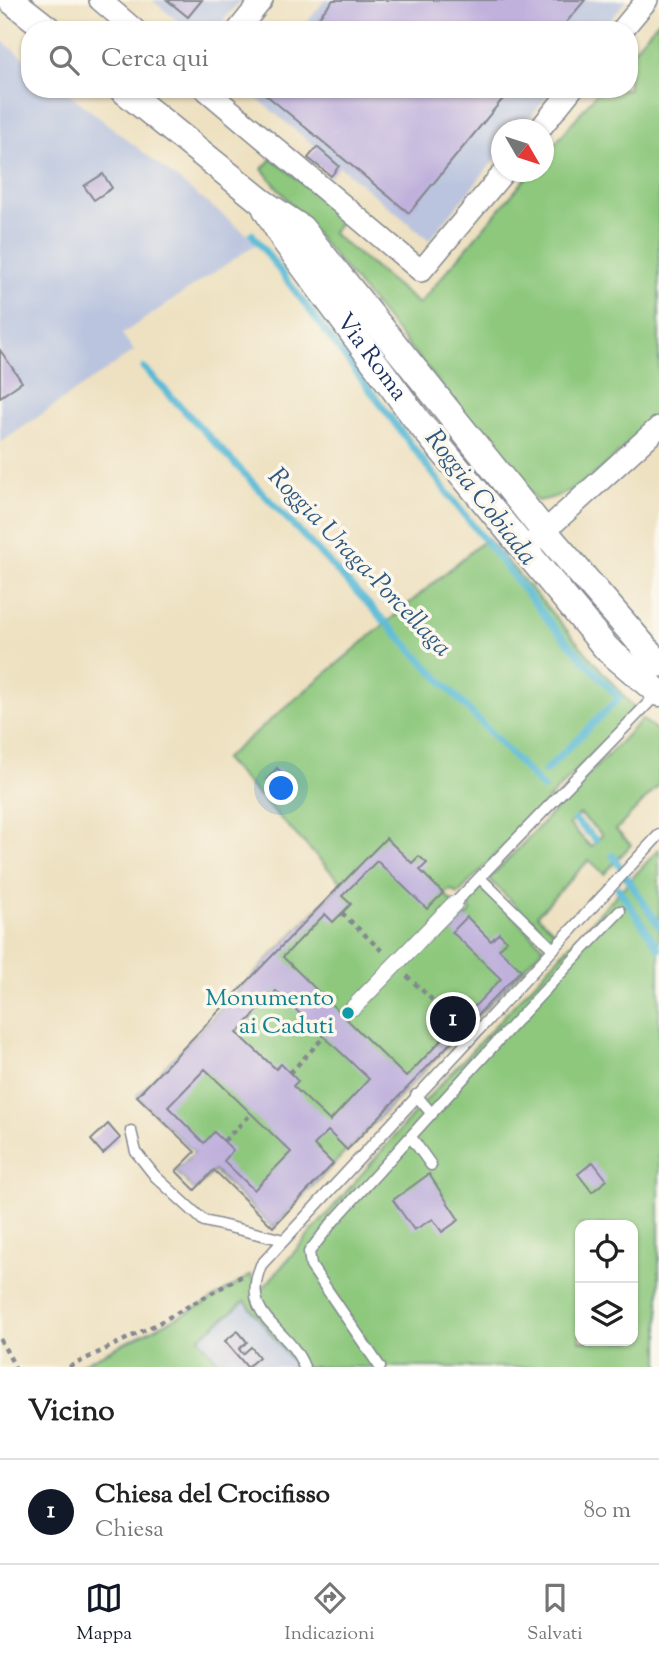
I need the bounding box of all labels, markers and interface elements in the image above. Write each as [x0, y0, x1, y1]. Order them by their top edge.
search box [21, 21, 638, 98]
icon: search [45, 41, 83, 79]
text: Cerca qui [101, 41, 209, 78]
north arrow [491, 119, 554, 182]
street label: Via Roma [327, 307, 415, 409]
water label: Roggia Cobiada [415, 422, 545, 574]
water label: Roggia Uraga-Porcellaga [259, 460, 459, 666]
your location [264, 771, 298, 805]
place label: Monumento ai Caduti [205, 982, 334, 1044]
pin: 1 [430, 993, 476, 1045]
marker: Monumento ai Caduti [340, 1005, 356, 1021]
map controls [575, 1220, 638, 1346]
button: locate [575, 1220, 638, 1283]
button: layers [575, 1283, 638, 1346]
text: Vicino [28, 1391, 115, 1434]
text: Chiesa del Crocifisso [95, 1477, 330, 1514]
text: 1 [47, 1495, 55, 1528]
text: 80 m [583, 1495, 631, 1528]
text: Chiesa [95, 1514, 164, 1547]
tab: Mappa [76, 1579, 132, 1648]
tab: Indicazioni [284, 1579, 375, 1648]
tab: Salvati [527, 1579, 583, 1648]

